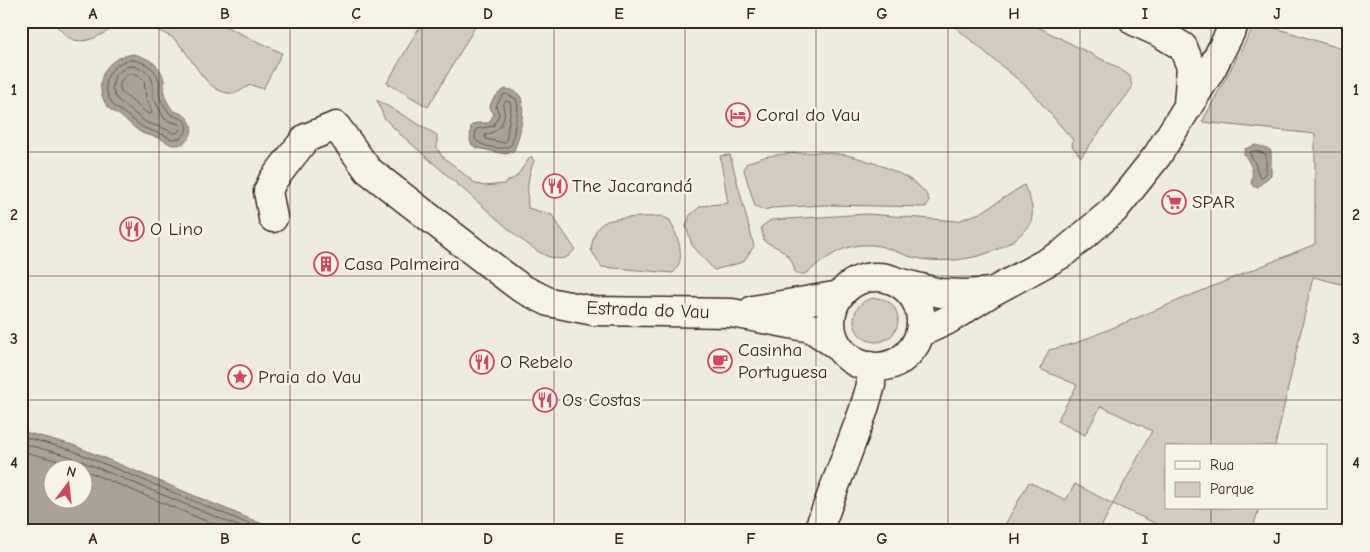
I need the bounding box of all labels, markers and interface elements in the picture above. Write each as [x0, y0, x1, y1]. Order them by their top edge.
text: A [89, 5, 98, 23]
text: B [220, 5, 230, 23]
text: C [351, 5, 361, 23]
text: D [483, 5, 493, 23]
text: E [614, 5, 624, 23]
text: F [746, 5, 756, 23]
text: G [876, 5, 888, 23]
text: H [1008, 5, 1020, 23]
text: I [1142, 5, 1148, 23]
text: J [1273, 5, 1281, 23]
text: 1 [11, 81, 17, 99]
text: 1 [1353, 81, 1359, 99]
hotel icon: Coral do Vau [725, 102, 751, 128]
place label: Coral do Vau [756, 104, 860, 126]
restaurant icon: The Jacarandá [542, 173, 568, 199]
place label: The Jacarandá [572, 175, 693, 197]
supermarket icon: SPAR [1161, 189, 1187, 215]
place label: SPAR [1192, 191, 1235, 213]
text: 2 [10, 206, 18, 224]
text: 2 [1352, 206, 1360, 224]
restaurant icon: O Lino [119, 216, 145, 242]
place label: O Lino [150, 218, 203, 240]
building icon: Casa Palmeira [313, 251, 339, 277]
place label: Casa Palmeira [344, 253, 460, 275]
street label: Estrada do Vau [586, 297, 710, 323]
text: 3 [10, 330, 18, 348]
text: 3 [1352, 330, 1360, 348]
place label: Casinha Portuguesa [738, 339, 828, 383]
cafe icon: Casinha Portuguesa [707, 348, 733, 374]
restaurant icon: O Rebelo [469, 349, 495, 375]
place label: O Rebelo [500, 351, 573, 373]
place icon: Praia do Vau [227, 364, 253, 390]
place label: Praia do Vau [258, 366, 361, 388]
restaurant icon: Os Costas [532, 387, 558, 413]
place label: Os Costas [562, 389, 641, 411]
legend [1165, 444, 1328, 510]
text: 4 [10, 454, 18, 472]
text: 4 [1352, 454, 1360, 472]
text: Rua [1210, 456, 1234, 474]
north arrow [42, 460, 92, 510]
text: N [65, 463, 78, 481]
text: Parque [1210, 480, 1255, 498]
text: A [89, 530, 98, 548]
text: B [220, 530, 230, 548]
text: C [351, 530, 361, 548]
text: D [483, 530, 493, 548]
text: E [614, 530, 624, 548]
text: F [746, 530, 756, 548]
text: G [876, 530, 888, 548]
text: H [1008, 530, 1020, 548]
text: I [1142, 530, 1148, 548]
text: J [1273, 530, 1281, 548]

